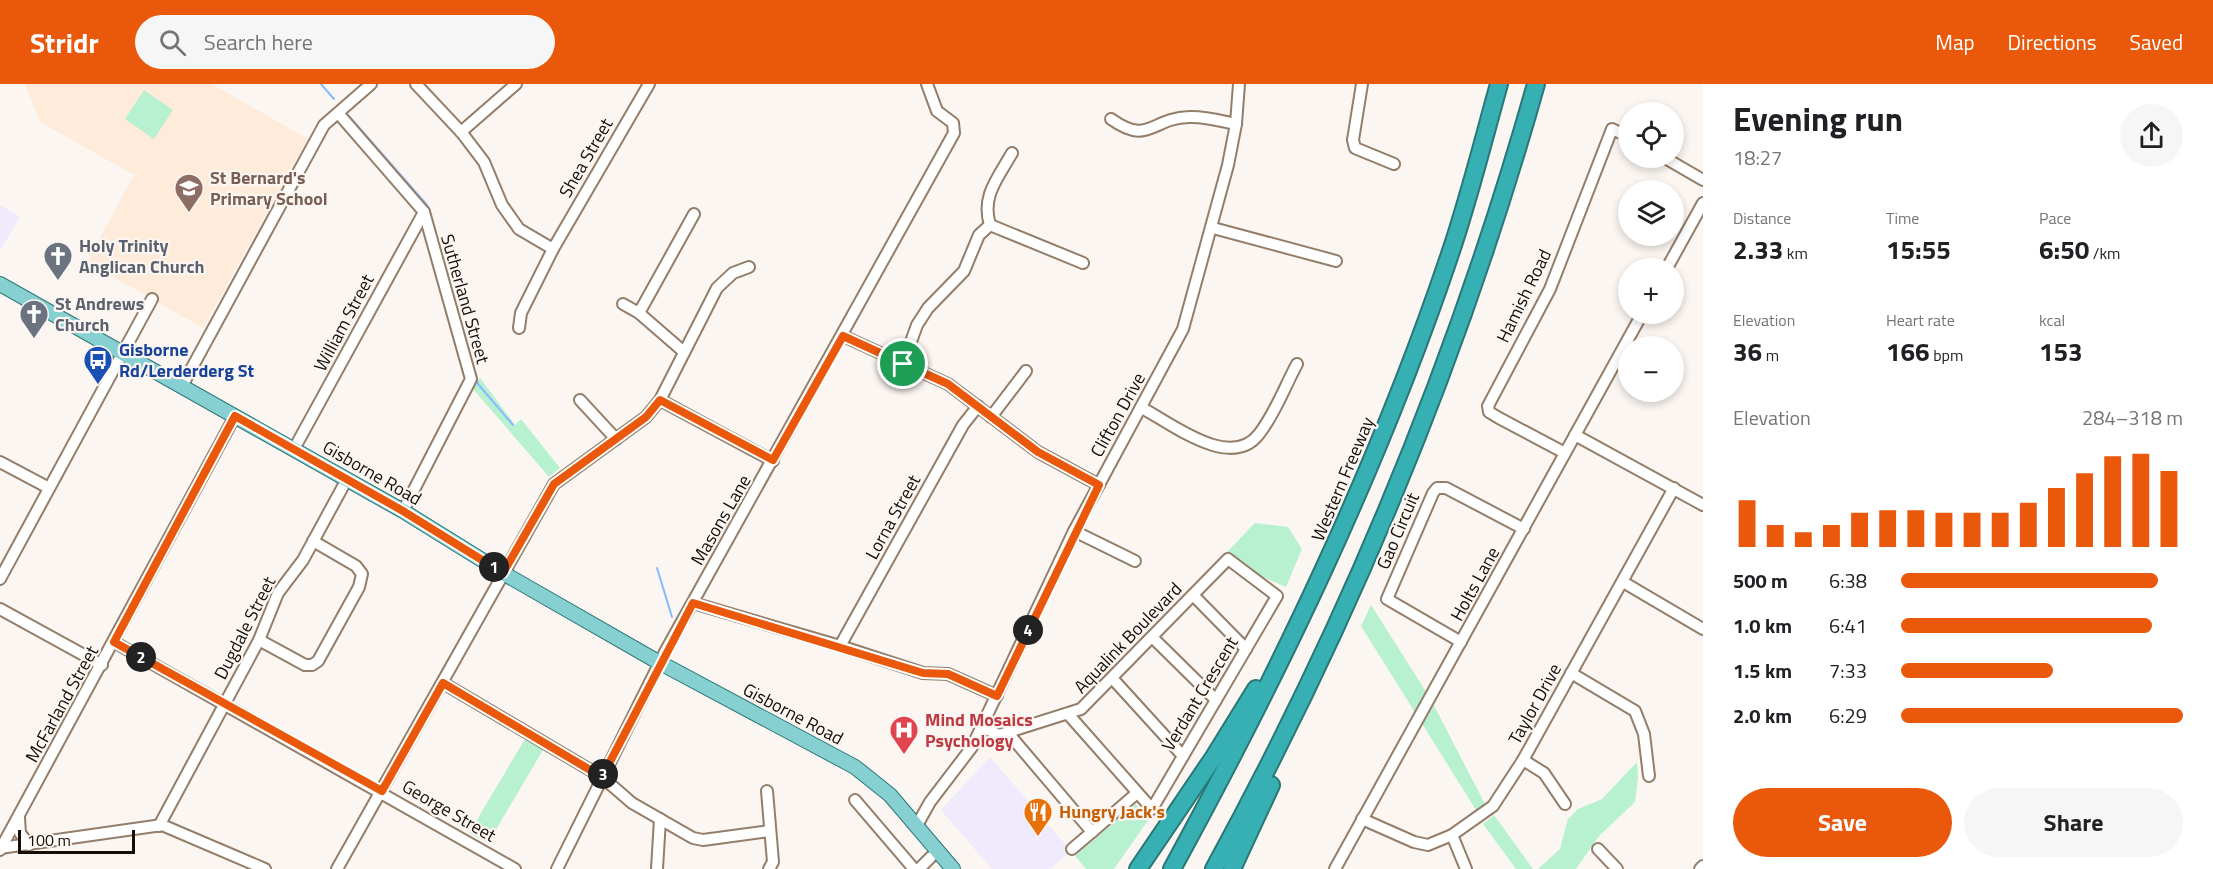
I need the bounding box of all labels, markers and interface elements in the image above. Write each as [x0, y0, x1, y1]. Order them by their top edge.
search box [135, 15, 555, 69]
text: Stridr [30, 21, 99, 64]
text: Search here [204, 25, 313, 59]
icon: search [156, 26, 189, 59]
text: Map [1935, 26, 1975, 58]
text: Directions [2008, 26, 2097, 58]
text: Saved [2130, 26, 2183, 58]
text: Evening run [1733, 94, 1903, 144]
map controls [1618, 102, 1684, 402]
button: locate [1618, 102, 1684, 168]
button: share [2120, 104, 2183, 167]
street label: Shea Street [552, 112, 620, 203]
text: 18:27 [1733, 142, 1782, 173]
place label: St Bernard's Primary School [210, 164, 328, 212]
school or university icon: St Bernard's Primary School [173, 172, 205, 214]
button: layers [1618, 180, 1684, 246]
text: Distance [1733, 206, 1791, 230]
text: Time [1886, 206, 1919, 230]
text: Pace [2039, 206, 2071, 230]
text: 2.33 [1733, 230, 1783, 269]
text: 15:55 [1886, 230, 1951, 269]
text: 6:50 [2039, 230, 2089, 269]
street label: Sutherland Street [434, 231, 497, 367]
place label: Holy Trinity Anglican Church [79, 232, 204, 280]
church icon: Holy Trinity Anglican Church [42, 240, 74, 282]
text: km [1783, 241, 1808, 265]
text: /km [2089, 241, 2121, 265]
street label: Hamish Road [1489, 244, 1558, 347]
button: + [1618, 258, 1684, 324]
street label: William Street [307, 269, 381, 376]
place label: St Andrews Church [55, 290, 144, 338]
church icon: St Andrews Church [18, 298, 50, 340]
text: Elevation [1733, 308, 1795, 332]
text: Heart rate [1886, 308, 1955, 332]
text: kcal [2039, 308, 2065, 332]
text: 36 [1733, 332, 1762, 371]
text: 166 [1886, 332, 1930, 371]
text: 153 [2039, 332, 2083, 371]
place label: Gisborne Rd/Lerderderg St [119, 336, 254, 384]
button: − [1618, 336, 1684, 402]
pin [877, 338, 928, 389]
text: m [1762, 343, 1779, 367]
text: bpm [1930, 343, 1963, 367]
bus stop icon: Gisborne Rd/Lerderderg St [82, 344, 114, 386]
icon: arrive [886, 347, 919, 380]
street label: Clifton Drive [1083, 368, 1152, 462]
text: Elevation [1733, 402, 1811, 433]
text: 284–318 m [2082, 402, 2183, 433]
street label: Western Freeway [1304, 412, 1381, 545]
street label: Gisborne Road [318, 433, 427, 512]
street label: Lorna Street [858, 469, 927, 564]
street label: Masons Lane [684, 470, 757, 570]
street label: Gao Circuit [1369, 488, 1426, 573]
street label: Holts Lane [1443, 542, 1506, 626]
pin: 1 [479, 552, 509, 582]
text: 1 [490, 555, 498, 579]
text: 500 m [1733, 565, 1788, 596]
text: 6:38 [1829, 565, 1867, 596]
street label: Dugdale Street [207, 571, 282, 684]
street label: Aqualink Boulevard [1067, 576, 1188, 699]
text: 1.0 km [1733, 610, 1792, 641]
text: 6:41 [1829, 610, 1867, 641]
pin: 4 [1013, 615, 1043, 645]
text: 4 [1024, 618, 1032, 642]
street label: Verdant Crescent [1155, 631, 1245, 756]
street label: McFarland Street [18, 640, 105, 767]
pin: 2 [126, 642, 156, 672]
text: 2 [137, 645, 145, 669]
text: 1.5 km [1733, 655, 1792, 686]
text: 7:33 [1829, 655, 1867, 686]
street label: Taylor Drive [1501, 658, 1568, 749]
street label: Gisborne Road [738, 676, 848, 751]
text: 2.0 km [1733, 700, 1792, 731]
text: 6:29 [1829, 700, 1867, 731]
place label: Mind Mosaics Psychology [925, 706, 1033, 754]
hospital icon: Mind Mosaics Psychology [888, 714, 920, 756]
pin: 3 [588, 759, 618, 789]
text: 3 [599, 762, 607, 786]
street label: George Street [397, 773, 502, 849]
button: Save [1733, 788, 1952, 857]
button: Share [1964, 788, 2183, 857]
restaurant icon: Hungry Jack's [1022, 796, 1054, 838]
place label: Hungry Jack's [1059, 798, 1165, 825]
scale bar [18, 827, 135, 854]
text: 100 m [27, 828, 71, 852]

